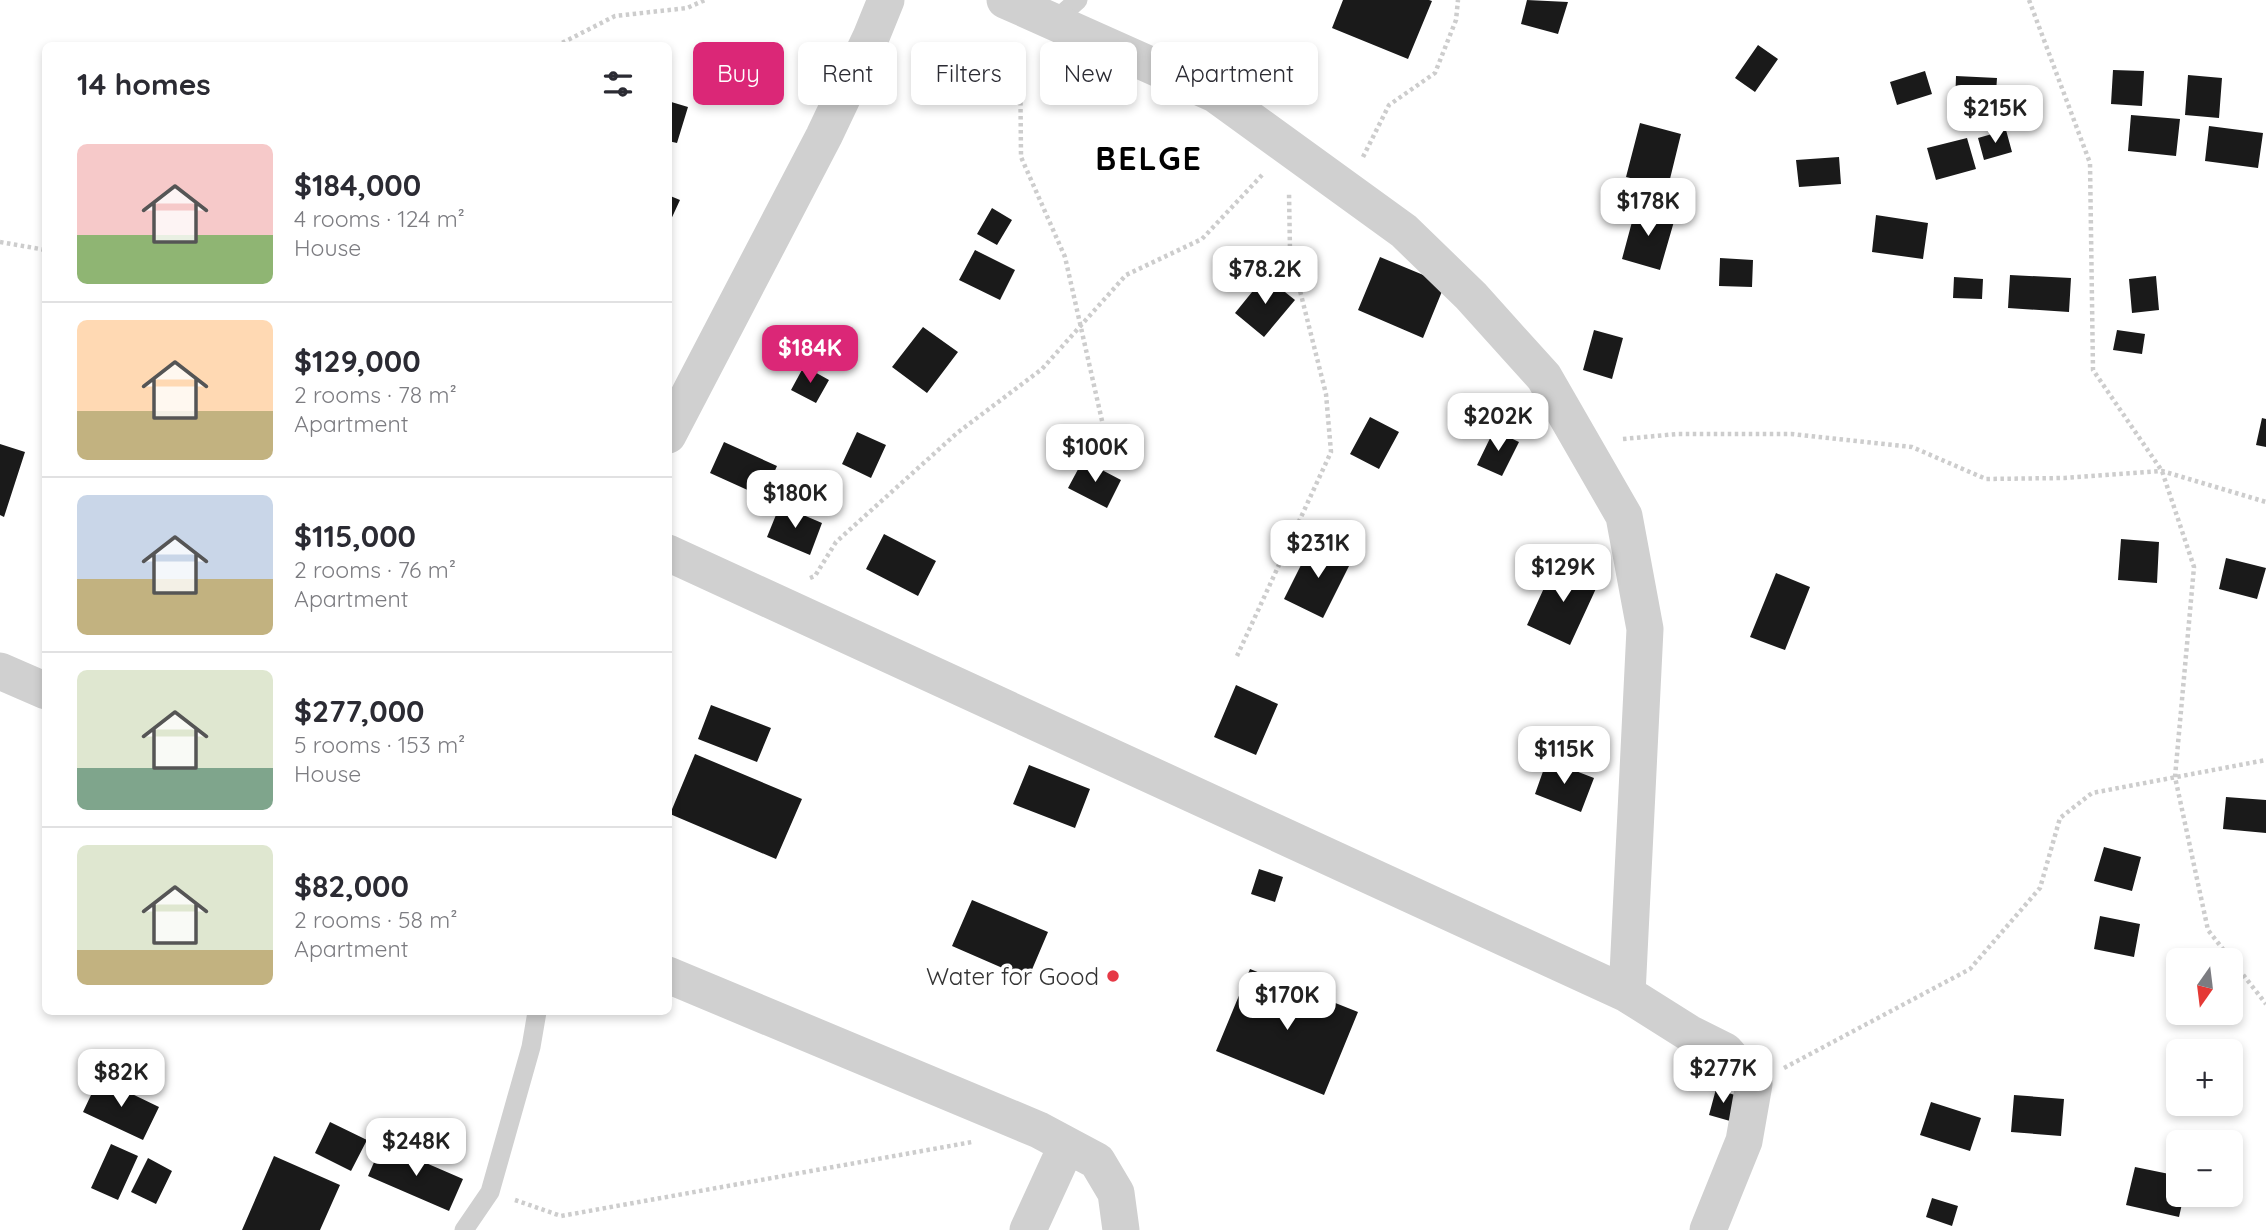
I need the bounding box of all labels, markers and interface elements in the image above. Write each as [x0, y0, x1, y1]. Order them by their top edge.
chip: Buy [693, 42, 784, 105]
chip: Rent [798, 42, 897, 105]
chip: Filters [911, 42, 1026, 105]
chip: New [1040, 42, 1137, 105]
chip: Apartment [1151, 42, 1318, 105]
text: 14 homes [77, 65, 211, 103]
icon: filters [599, 65, 637, 103]
pin: $215K [1946, 86, 2044, 145]
text: $215K [1963, 93, 2027, 122]
district label: BELGE [1095, 138, 1203, 178]
text: $184,000 [294, 166, 421, 204]
icon: home [133, 172, 217, 256]
pin: $178K [1599, 178, 1697, 238]
text: $178K [1617, 186, 1679, 215]
text: 4 rooms · 124 m² [294, 204, 465, 233]
text: House [294, 233, 361, 262]
pin: $78.2K [1208, 246, 1322, 306]
text: $78.2K [1229, 254, 1301, 283]
pin: $184K [761, 326, 859, 385]
text: $184K [778, 333, 842, 362]
text: $129,000 [294, 342, 421, 380]
icon: home [133, 348, 217, 432]
text: 2 rooms · 78 m² [294, 380, 457, 409]
pin: $202K [1449, 393, 1547, 453]
text: $202K [1463, 401, 1533, 430]
text: Apartment [294, 409, 408, 438]
pin: $100K [1046, 424, 1144, 484]
text: $100K [1062, 432, 1128, 461]
pin: $180K [746, 470, 844, 530]
text: $180K [763, 478, 827, 507]
text: $115,000 [294, 517, 416, 555]
pin: $231K [1269, 520, 1367, 580]
icon: home [133, 523, 217, 607]
text: $231K [1286, 528, 1350, 557]
pin: $129K [1514, 544, 1612, 604]
text: $129K [1531, 552, 1595, 581]
text: 2 rooms · 76 m² [294, 555, 456, 584]
text: Apartment [294, 584, 408, 613]
text: $277,000 [294, 692, 425, 730]
icon: home [133, 698, 217, 782]
pin: $115K [1515, 726, 1613, 786]
text: 5 rooms · 153 m² [294, 730, 465, 759]
text: $115K [1534, 734, 1594, 763]
text: House [294, 759, 361, 788]
text: $82,000 [294, 867, 409, 905]
icon: home [133, 873, 217, 957]
text: 2 rooms · 58 m² [294, 905, 457, 934]
text: Apartment [294, 934, 408, 963]
north arrow [2166, 948, 2244, 1026]
map controls [2166, 948, 2243, 1207]
place label: Water for Good [926, 961, 1099, 991]
marker: Water for Good [1105, 968, 1121, 984]
pin: $170K [1238, 972, 1336, 1032]
text: $170K [1255, 980, 1319, 1009]
button: + [2166, 1039, 2243, 1116]
pin: $277K [1674, 1046, 1772, 1105]
pin: $82K [80, 1050, 162, 1109]
text: $277K [1689, 1053, 1757, 1082]
text: $82K [94, 1057, 148, 1086]
pin: $248K [367, 1118, 465, 1178]
text: $248K [382, 1126, 450, 1155]
button: − [2166, 1130, 2243, 1207]

